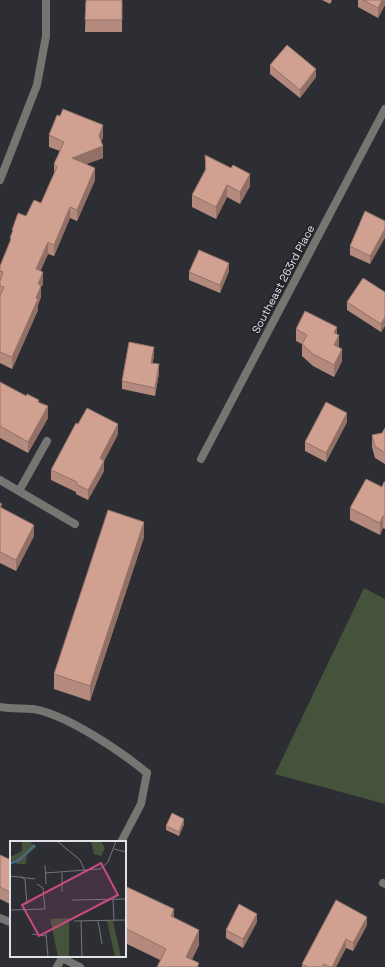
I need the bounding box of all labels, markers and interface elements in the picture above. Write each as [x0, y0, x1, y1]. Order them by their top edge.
street label: Southeast 263rd Place [248, 222, 318, 336]
inset map [10, 841, 126, 957]

